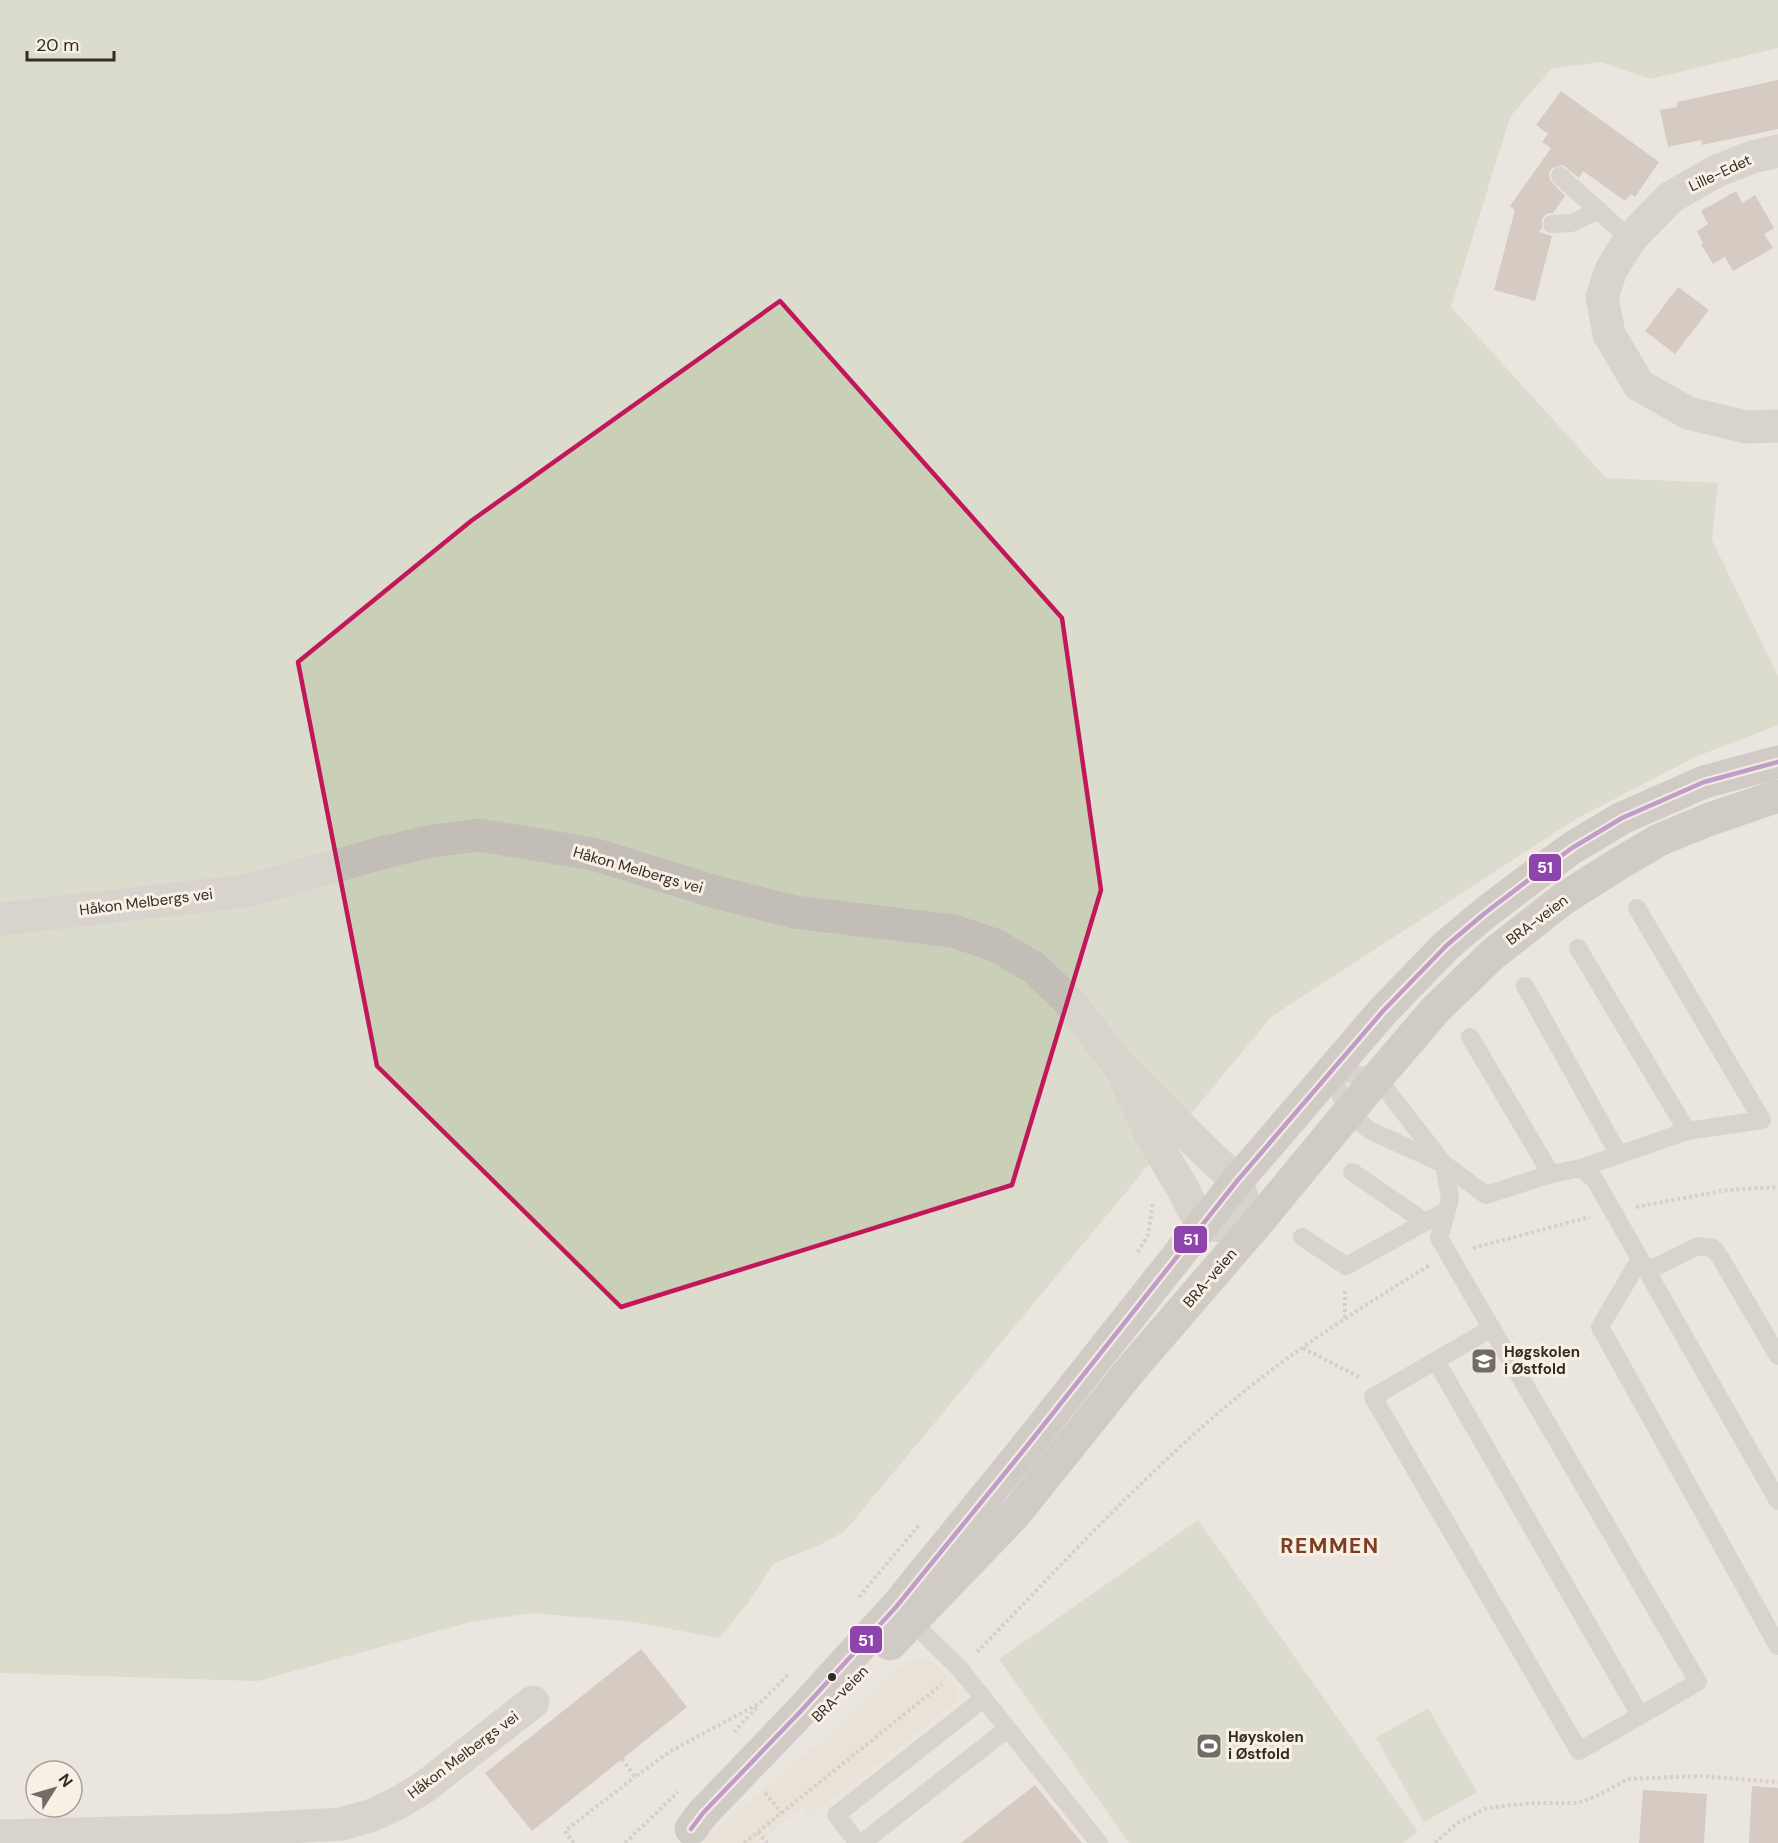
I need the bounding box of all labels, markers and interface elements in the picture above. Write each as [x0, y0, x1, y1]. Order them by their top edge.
scale bar [27, 24, 114, 62]
text: 20 m [36, 33, 79, 57]
street label: Lille-Edet [1685, 150, 1755, 196]
street label: Håkon Melbergs vei [571, 842, 705, 898]
line badge: 51 [1528, 853, 1562, 882]
text: 51 [1537, 857, 1553, 878]
street label: Håkon Melbergs vei [78, 884, 214, 920]
street label: BRA-veien [1502, 890, 1572, 950]
line badge: 51 [1173, 1225, 1208, 1254]
text: 51 [1183, 1229, 1199, 1250]
street label: BRA-veien [1179, 1244, 1241, 1312]
place label: Høgskolen i Østfold [1504, 1342, 1580, 1379]
school or university icon: Høgskolen i Østfold [1469, 1346, 1499, 1376]
district label: REMMEN [1280, 1532, 1380, 1560]
line badge: 51 [849, 1625, 883, 1654]
text: 51 [858, 1630, 874, 1651]
street label: BRA-veien [807, 1661, 873, 1727]
unlabelled marker [826, 1671, 838, 1683]
street label: Håkon Melbergs vei [403, 1707, 523, 1803]
place label: Høyskolen i Østfold [1228, 1727, 1304, 1764]
sports icon: Høyskolen i Østfold [1194, 1731, 1224, 1761]
north arrow [24, 1759, 84, 1819]
text: N [54, 1769, 77, 1791]

